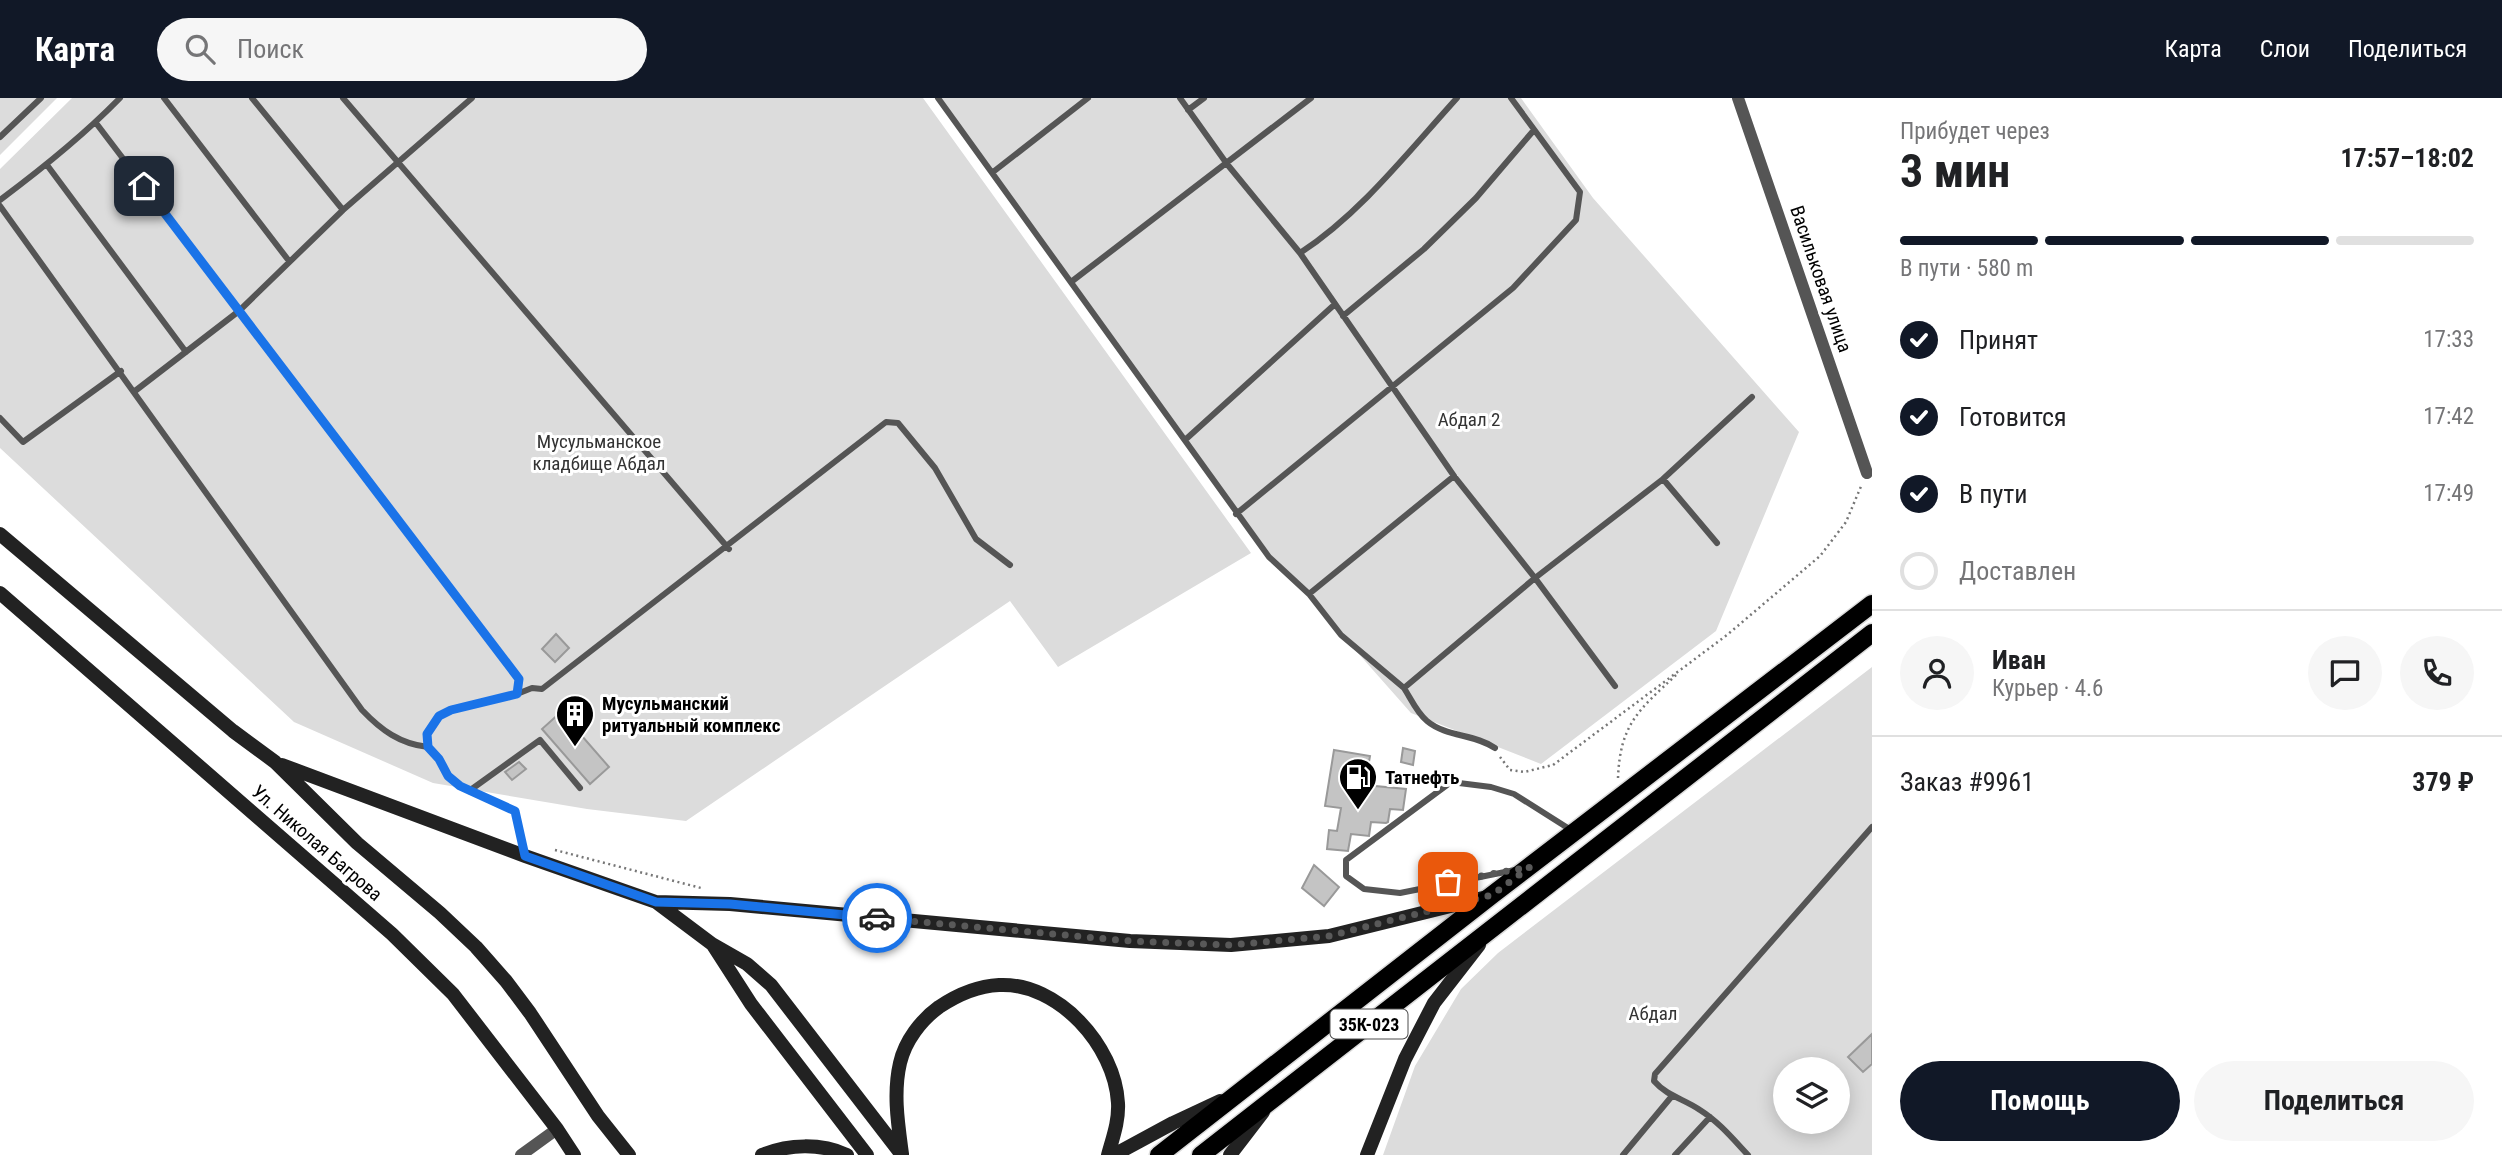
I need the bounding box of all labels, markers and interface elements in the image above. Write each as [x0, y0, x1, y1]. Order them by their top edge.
search box [157, 18, 647, 81]
text: Карта [35, 30, 115, 69]
icon: search [181, 30, 219, 68]
text: Поиск [237, 34, 304, 64]
text: Карта [2164, 35, 2222, 63]
text: Слои [2260, 35, 2310, 63]
text: Поделиться [2348, 35, 2467, 63]
text: Прибудет через [1900, 118, 2050, 145]
text: 17:57–18:02 [2340, 143, 2474, 173]
text: 3 мин [1900, 144, 2010, 198]
pin [114, 156, 174, 216]
icon: home [125, 167, 163, 205]
street label: Васильковая улица [1785, 203, 1857, 355]
text: В пути · 580 m [1900, 255, 2033, 282]
icon: check [1900, 321, 1938, 359]
text: Принят [1959, 325, 2038, 355]
text: 17:33 [2423, 326, 2474, 353]
icon: check [1900, 398, 1938, 436]
text: Готовится [1959, 402, 2067, 432]
text: 17:42 [2423, 403, 2474, 430]
park label: Абдал 2 [1438, 408, 1500, 431]
park label: Мусульманское кладбище Абдал [533, 430, 665, 475]
icon: check [1900, 475, 1938, 513]
text: В пути [1959, 479, 2028, 509]
text: 17:49 [2423, 480, 2474, 507]
text: Доставлен [1959, 556, 2076, 586]
button: person [1900, 636, 1974, 710]
button: chat [2308, 636, 2382, 710]
button: phone [2400, 636, 2474, 710]
text: Иван [1992, 645, 2046, 675]
text: Курьер · 4.6 [1992, 675, 2103, 702]
place label: Мусульманский ритуальный комплекс [602, 692, 781, 737]
building icon: Мусульманский ритуальный комплекс [554, 693, 596, 748]
fuel station icon: Татнефть [1337, 756, 1379, 811]
place label: Татнефть [1385, 766, 1459, 789]
text: Заказ #9961 [1900, 767, 2034, 797]
text: 379 ₽ [2412, 767, 2474, 797]
street label: Ул. Николая Багрова [247, 780, 387, 906]
pin [1418, 852, 1478, 912]
icon: bag [1429, 863, 1467, 901]
courier [842, 883, 912, 953]
icon: car [858, 899, 896, 937]
park label: Абдал [1629, 1002, 1677, 1025]
road number: 35К-023 [1330, 1009, 1408, 1038]
map controls [1773, 1057, 1850, 1134]
button: layers [1773, 1057, 1850, 1134]
button: Помощь [1900, 1061, 2180, 1141]
button: Поделиться [2194, 1061, 2474, 1141]

